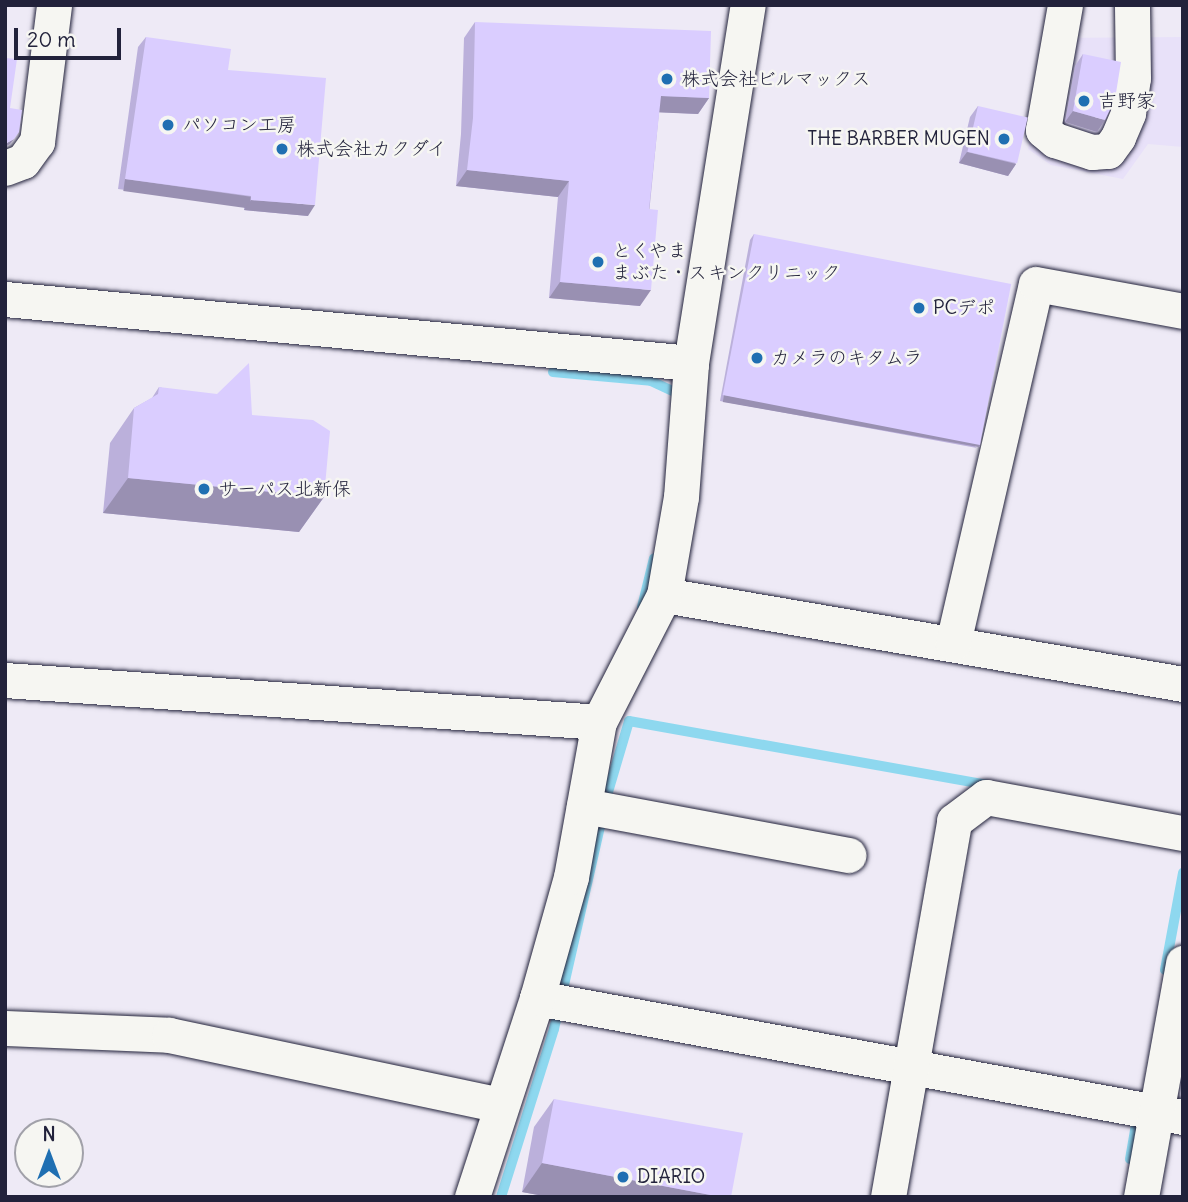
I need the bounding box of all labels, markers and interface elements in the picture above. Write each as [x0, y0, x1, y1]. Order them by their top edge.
scale bar [18, 14, 124, 58]
text: 20 m [27, 26, 76, 53]
place label: 株式会社ビルマックス [681, 68, 871, 90]
marker: 株式会社ビルマックス [659, 71, 675, 87]
place label: 吉野家 [1098, 90, 1155, 112]
marker: 吉野家 [1076, 93, 1092, 109]
place label: パソコン工房 [182, 114, 296, 136]
marker: パソコン工房 [160, 117, 176, 133]
place label: THE BARBER MUGEN [807, 128, 990, 150]
marker: THE BARBER MUGEN [996, 131, 1012, 147]
place label: 株式会社カクダイ [296, 138, 448, 160]
marker: 株式会社カクダイ [274, 141, 290, 157]
place label: とくやま まぶた・スキンクリニック [612, 240, 840, 284]
marker: とくやま まぶた・スキンクリニック [590, 254, 606, 270]
place label: PCデポ [933, 297, 995, 319]
marker: PCデポ [911, 300, 927, 316]
place label: カメラのキタムラ [771, 347, 923, 369]
marker: カメラのキタムラ [749, 350, 765, 366]
place label: サーパス北新保 [218, 478, 351, 500]
marker: サーパス北新保 [196, 481, 212, 497]
north arrow [14, 1118, 84, 1188]
text: N [42, 1122, 56, 1146]
place label: DIARIO [637, 1166, 705, 1188]
marker: DIARIO [615, 1169, 631, 1185]

